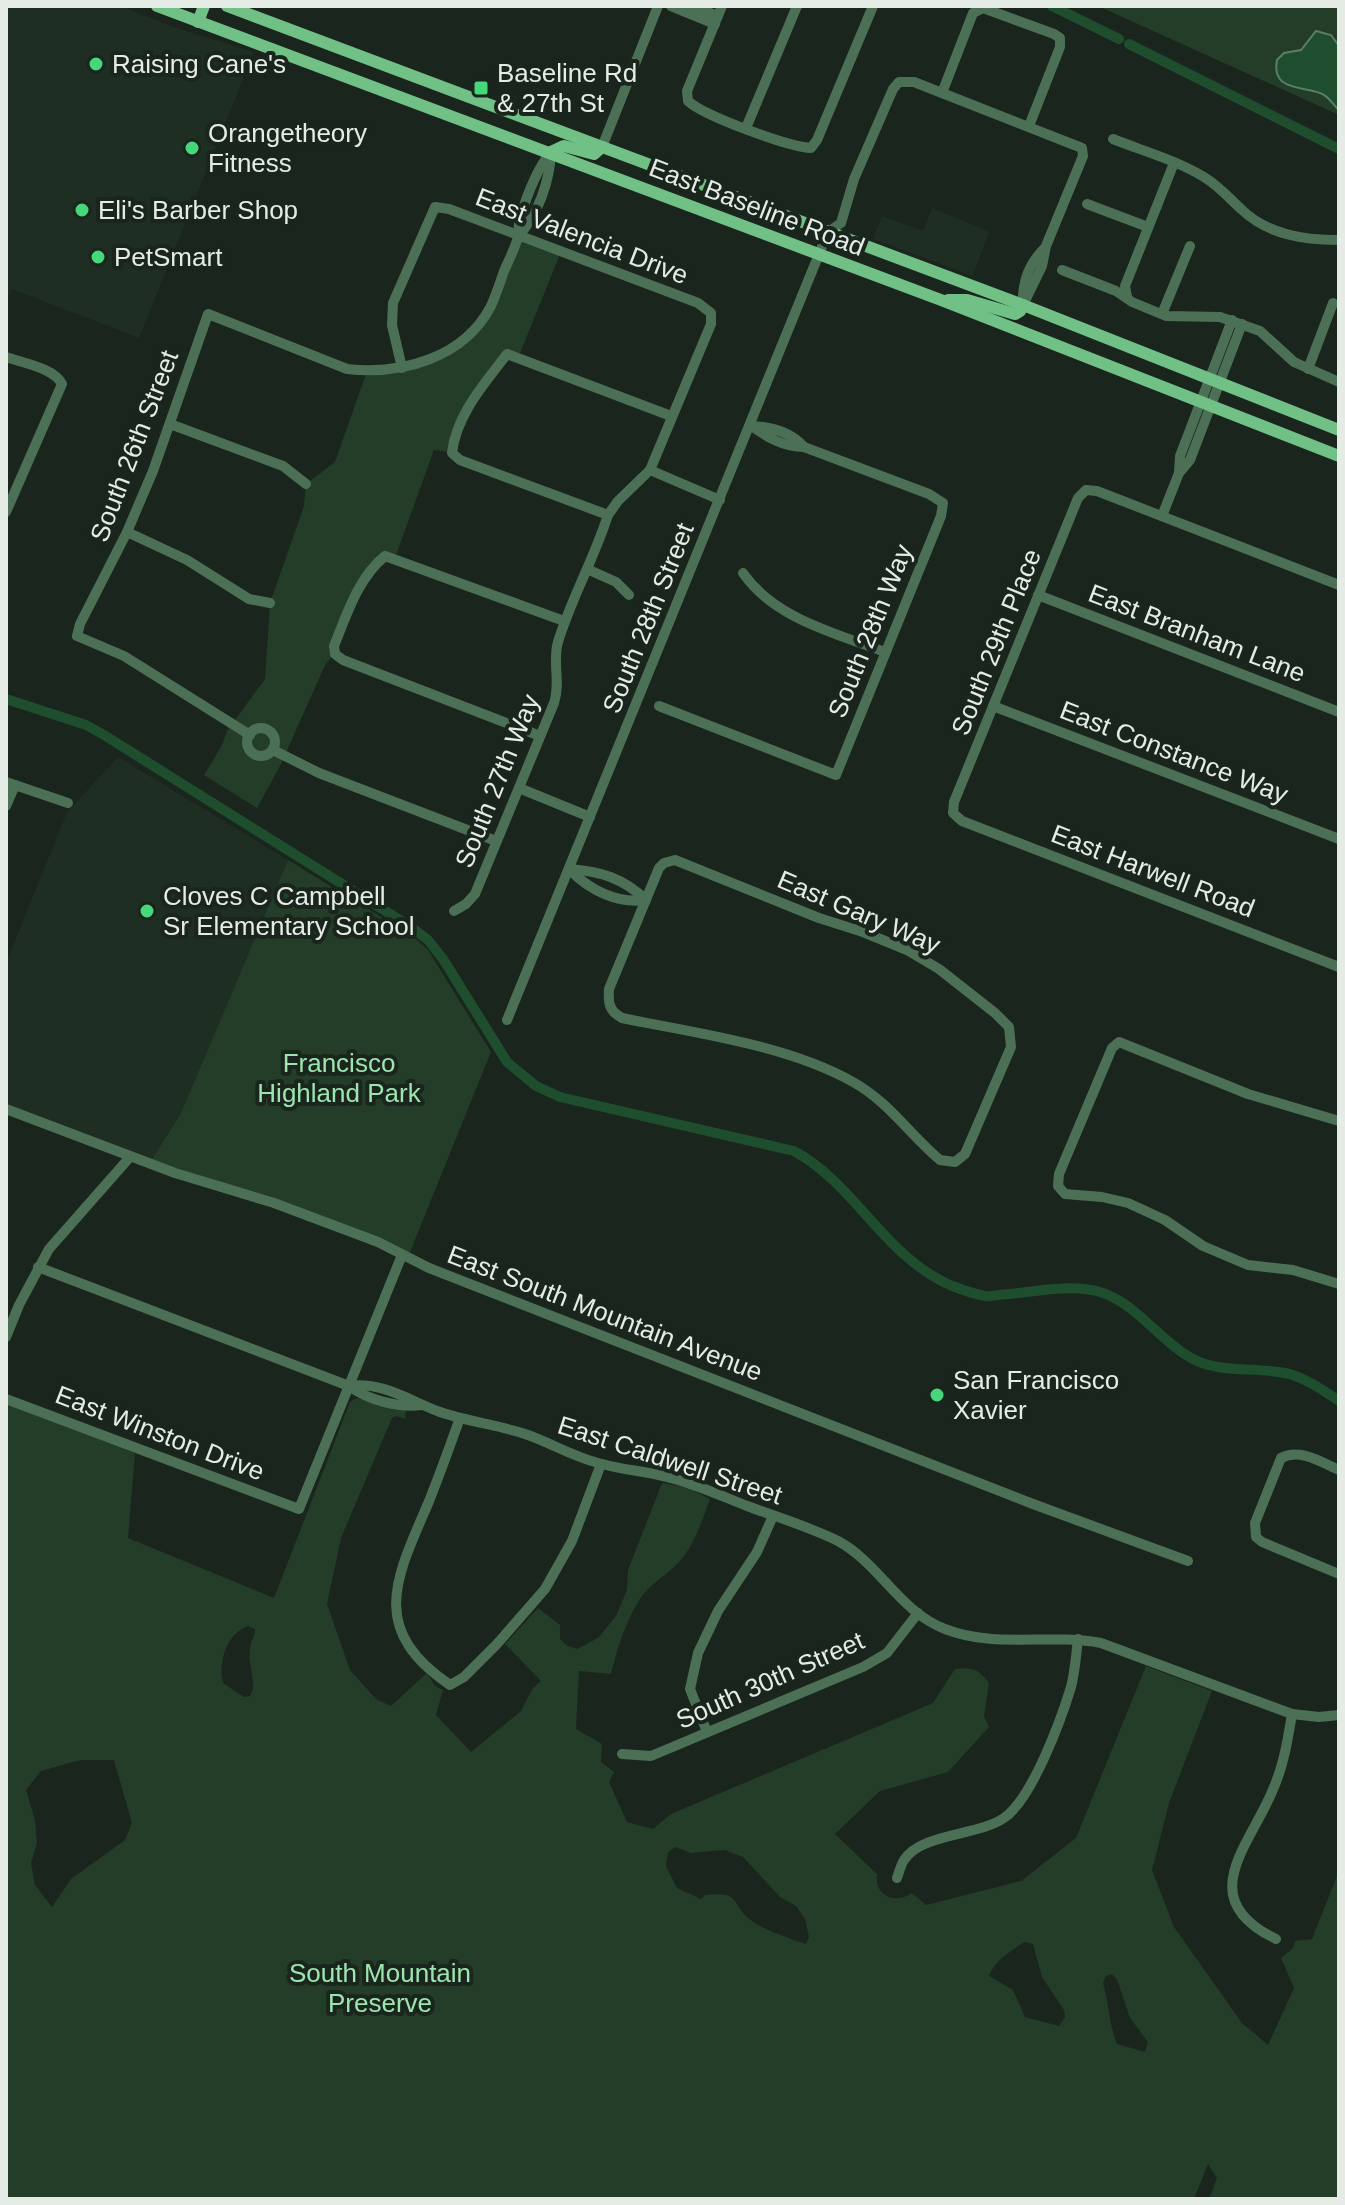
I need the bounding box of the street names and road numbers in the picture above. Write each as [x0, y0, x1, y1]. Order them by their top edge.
street label: East Baseline Road [645, 152, 869, 262]
street label: East Valencia Drive [472, 182, 692, 290]
street label: South 26th Street [84, 345, 185, 546]
street label: South 28th Street [596, 518, 700, 717]
street label: South 28th Way [822, 540, 918, 722]
street label: South 29th Place [945, 545, 1047, 739]
street label: East Branham Lane [1084, 578, 1310, 688]
street label: South 27th Way [449, 690, 545, 872]
street label: East Constance Way [1056, 695, 1292, 809]
street label: East Harwell Road [1047, 818, 1259, 924]
street label: East Gary Way [773, 864, 945, 960]
street label: East South Mountain Avenue [443, 1239, 767, 1387]
street label: East Winston Drive [51, 1379, 269, 1487]
street label: East Caldwell Street [554, 1410, 787, 1511]
street label: South 30th Street [671, 1625, 869, 1735]

